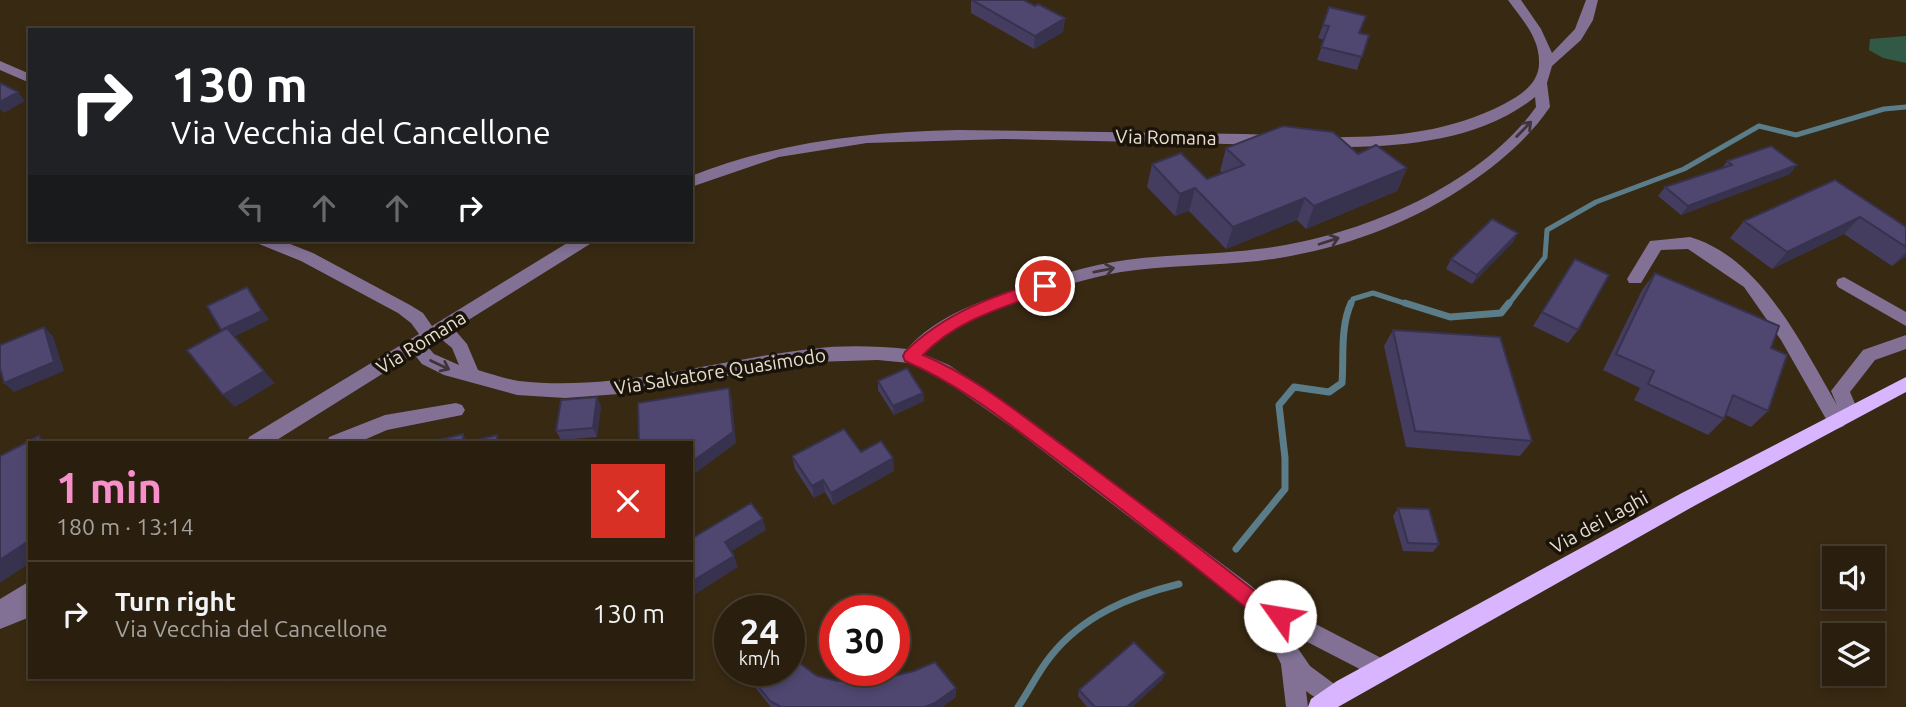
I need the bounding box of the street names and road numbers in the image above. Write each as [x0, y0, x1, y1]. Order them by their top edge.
street label: Via Romana [1115, 125, 1217, 149]
street label: Via Romana [372, 306, 470, 378]
street label: Via Salvatore Quasimodo [613, 343, 827, 399]
street label: Via dei Laghi [1547, 486, 1651, 558]

